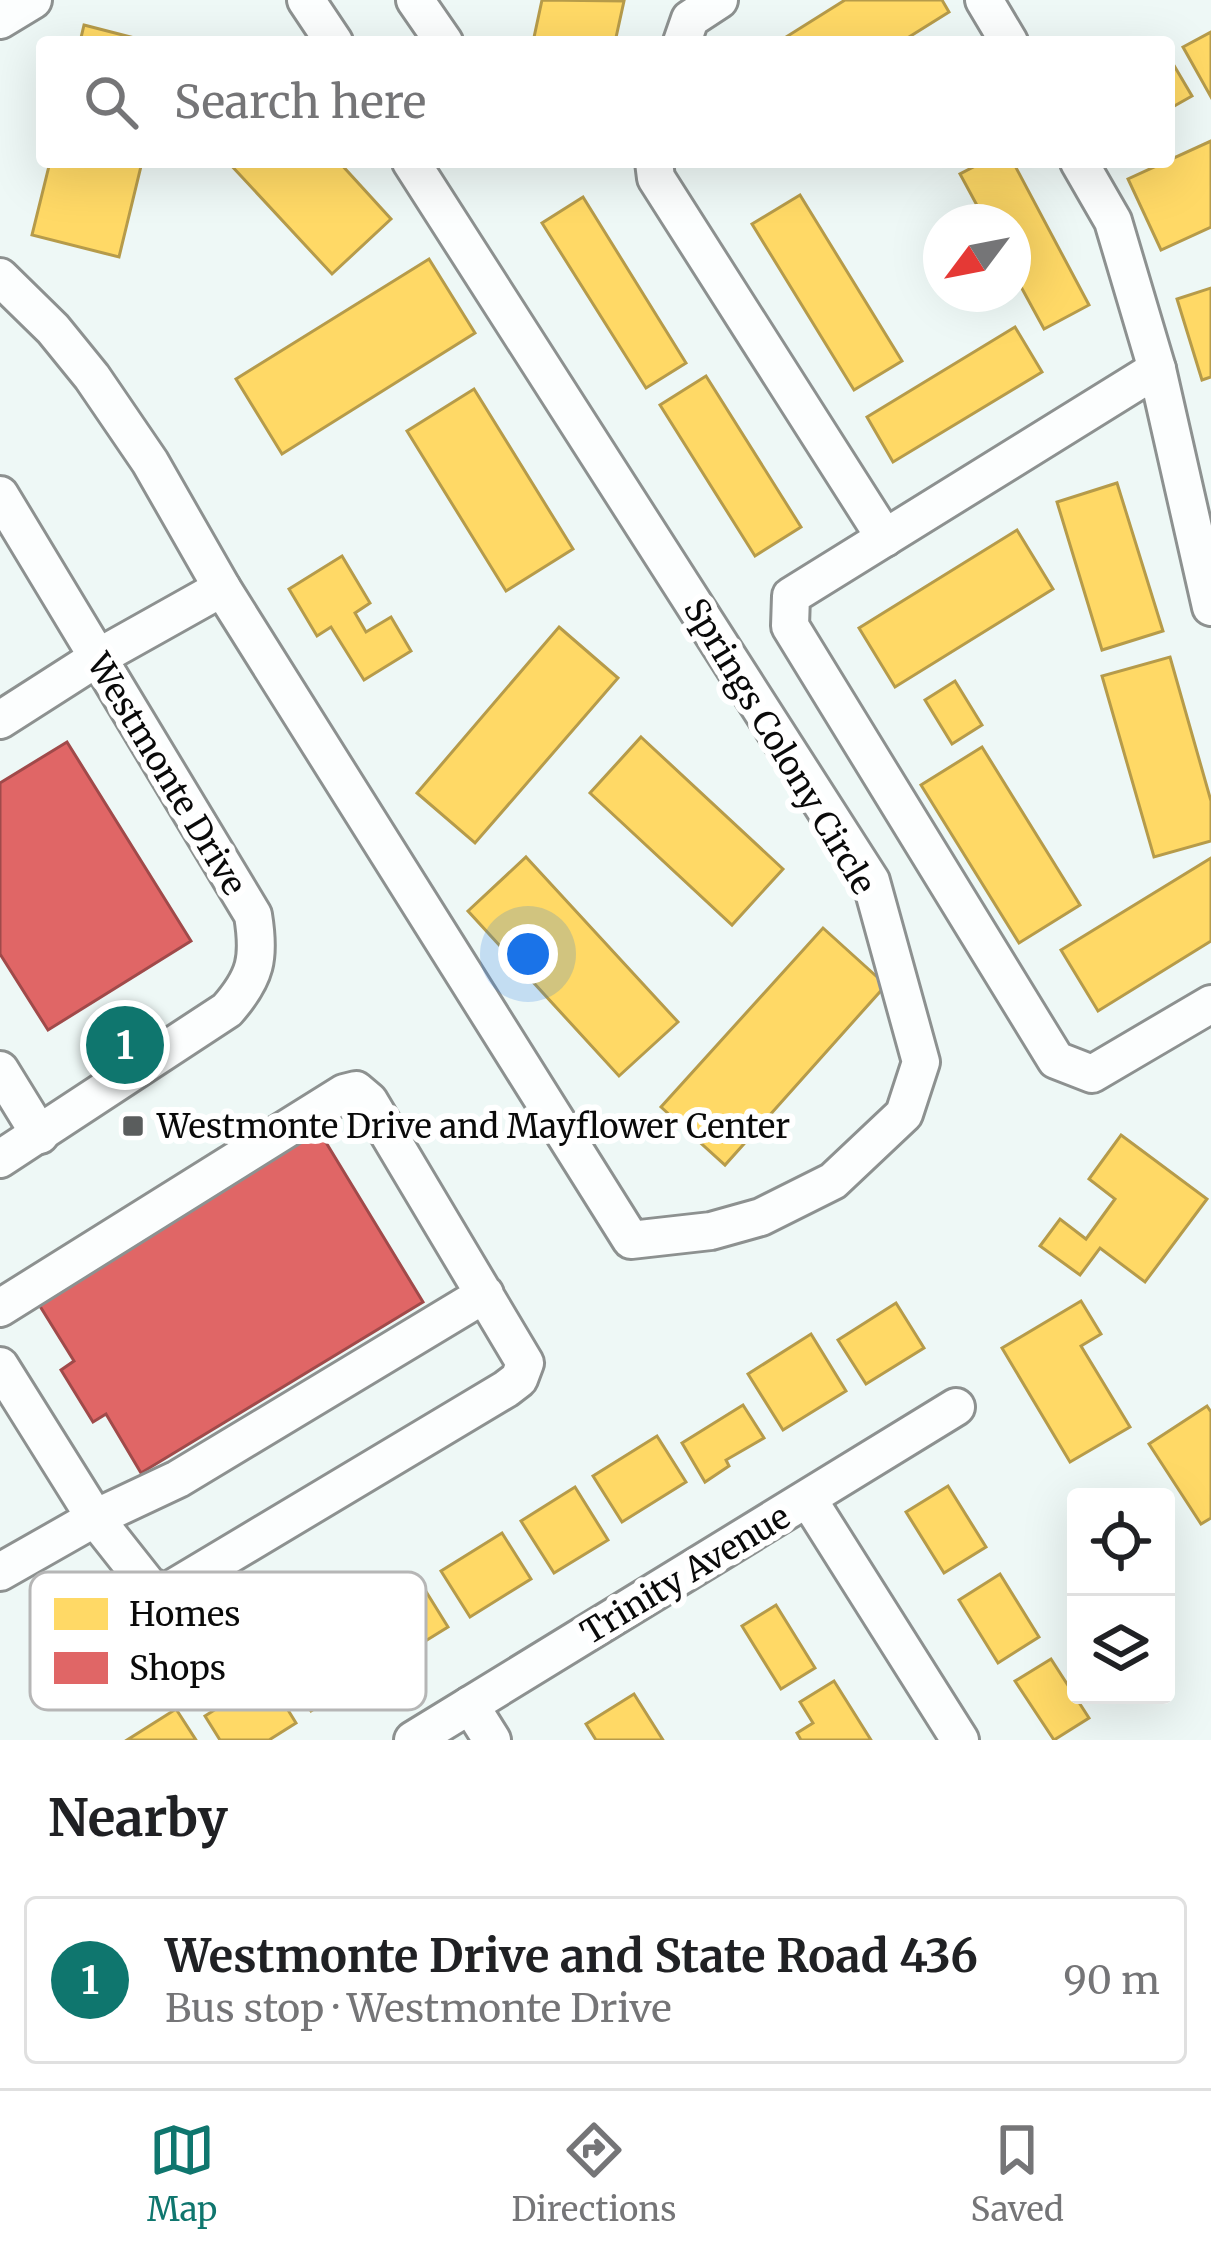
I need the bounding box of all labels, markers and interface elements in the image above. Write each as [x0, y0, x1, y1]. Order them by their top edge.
search box [36, 36, 1175, 168]
icon: search [78, 69, 144, 135]
text: Search here [174, 74, 426, 130]
north arrow [923, 204, 1031, 312]
street label: Springs Colony Circle [675, 591, 884, 902]
street label: Westmonte Drive [78, 645, 255, 903]
your location [498, 924, 558, 984]
pin: 1 [86, 1000, 164, 1090]
place label: Westmonte Drive and Mayflower Center [156, 1106, 790, 1147]
marker: Westmonte Drive and Mayflower Center [120, 1113, 146, 1139]
map controls [1067, 1488, 1175, 1704]
button: locate [1067, 1488, 1175, 1596]
street label: Trinity Avenue [573, 1496, 797, 1653]
legend [30, 1572, 426, 1710]
text: Homes [129, 1594, 241, 1635]
button: layers [1067, 1596, 1175, 1704]
text: Shops [129, 1648, 226, 1689]
text: Nearby [48, 1786, 228, 1850]
text: Westmonte Drive and State Road 436 [165, 1928, 978, 1984]
text: 1 [81, 1956, 99, 2005]
text: 90 m [1063, 1956, 1160, 2005]
text: Bus stop · Westmonte Drive [165, 1984, 672, 2033]
tab: Map [147, 2117, 217, 2230]
tab: Directions [511, 2117, 676, 2230]
tab: Saved [970, 2117, 1064, 2230]

